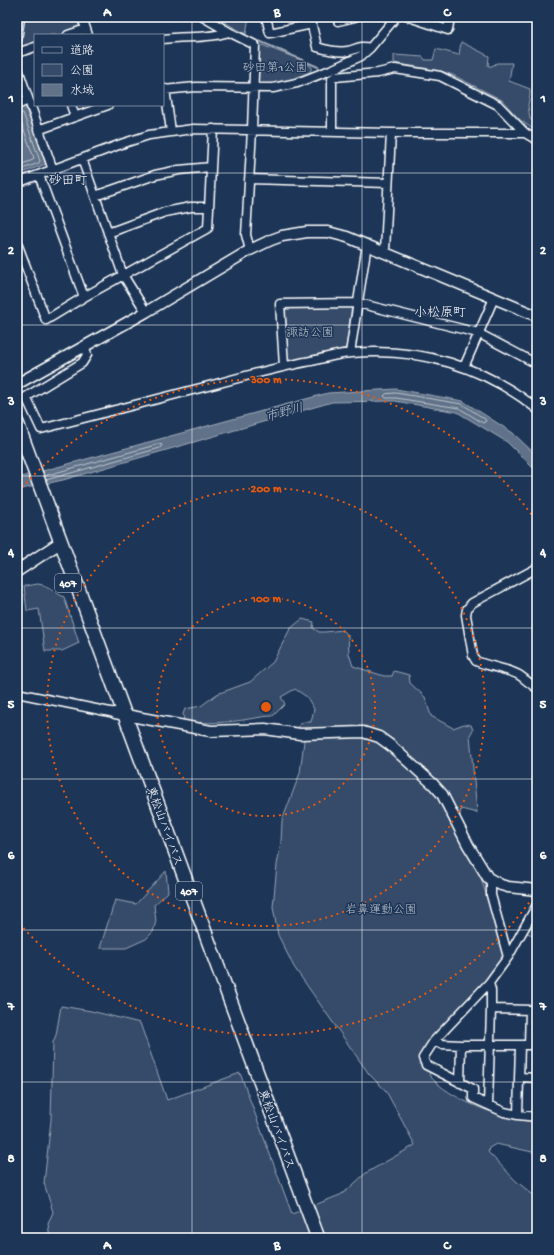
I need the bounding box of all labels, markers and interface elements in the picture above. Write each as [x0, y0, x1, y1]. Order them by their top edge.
text: A [102, 6, 112, 21]
text: B [273, 6, 282, 21]
text: C [442, 6, 452, 21]
legend [34, 34, 164, 106]
text: 道路 [70, 44, 94, 59]
park label: 砂田第1公園 [243, 61, 307, 76]
text: 公園 [70, 64, 94, 79]
text: 水域 [70, 84, 94, 99]
text: 1 [7, 92, 14, 107]
text: 1 [539, 92, 546, 107]
district label: 砂田町 [48, 174, 88, 189]
text: 2 [8, 244, 15, 259]
text: 2 [540, 244, 547, 259]
district label: 小松原町 [414, 306, 466, 321]
park label: 諏訪公園 [286, 326, 334, 341]
text: 300 m [249, 374, 282, 388]
text: 3 [7, 395, 15, 410]
text: 3 [539, 395, 547, 410]
water label: 市野川 [264, 400, 305, 426]
text: 200 m [251, 483, 282, 497]
text: 4 [7, 546, 15, 561]
text: 4 [539, 546, 547, 561]
road number: 407 [55, 574, 81, 592]
text: 100 m [250, 593, 281, 607]
text: 5 [8, 698, 15, 713]
text: 5 [540, 698, 547, 713]
centre of rings [259, 700, 273, 714]
street label: 東松山バイパス [142, 785, 185, 868]
text: 6 [8, 849, 15, 864]
text: 6 [540, 849, 547, 864]
road number: 407 [176, 882, 202, 900]
park label: 岩鼻運動公園 [345, 902, 417, 918]
text: 7 [7, 1000, 16, 1015]
text: 7 [539, 1000, 548, 1015]
street label: 東松山バイパス [254, 1088, 297, 1171]
text: 8 [7, 1152, 15, 1167]
text: 8 [539, 1152, 547, 1167]
text: A [102, 1239, 112, 1254]
text: B [273, 1239, 282, 1254]
text: C [442, 1239, 452, 1254]

